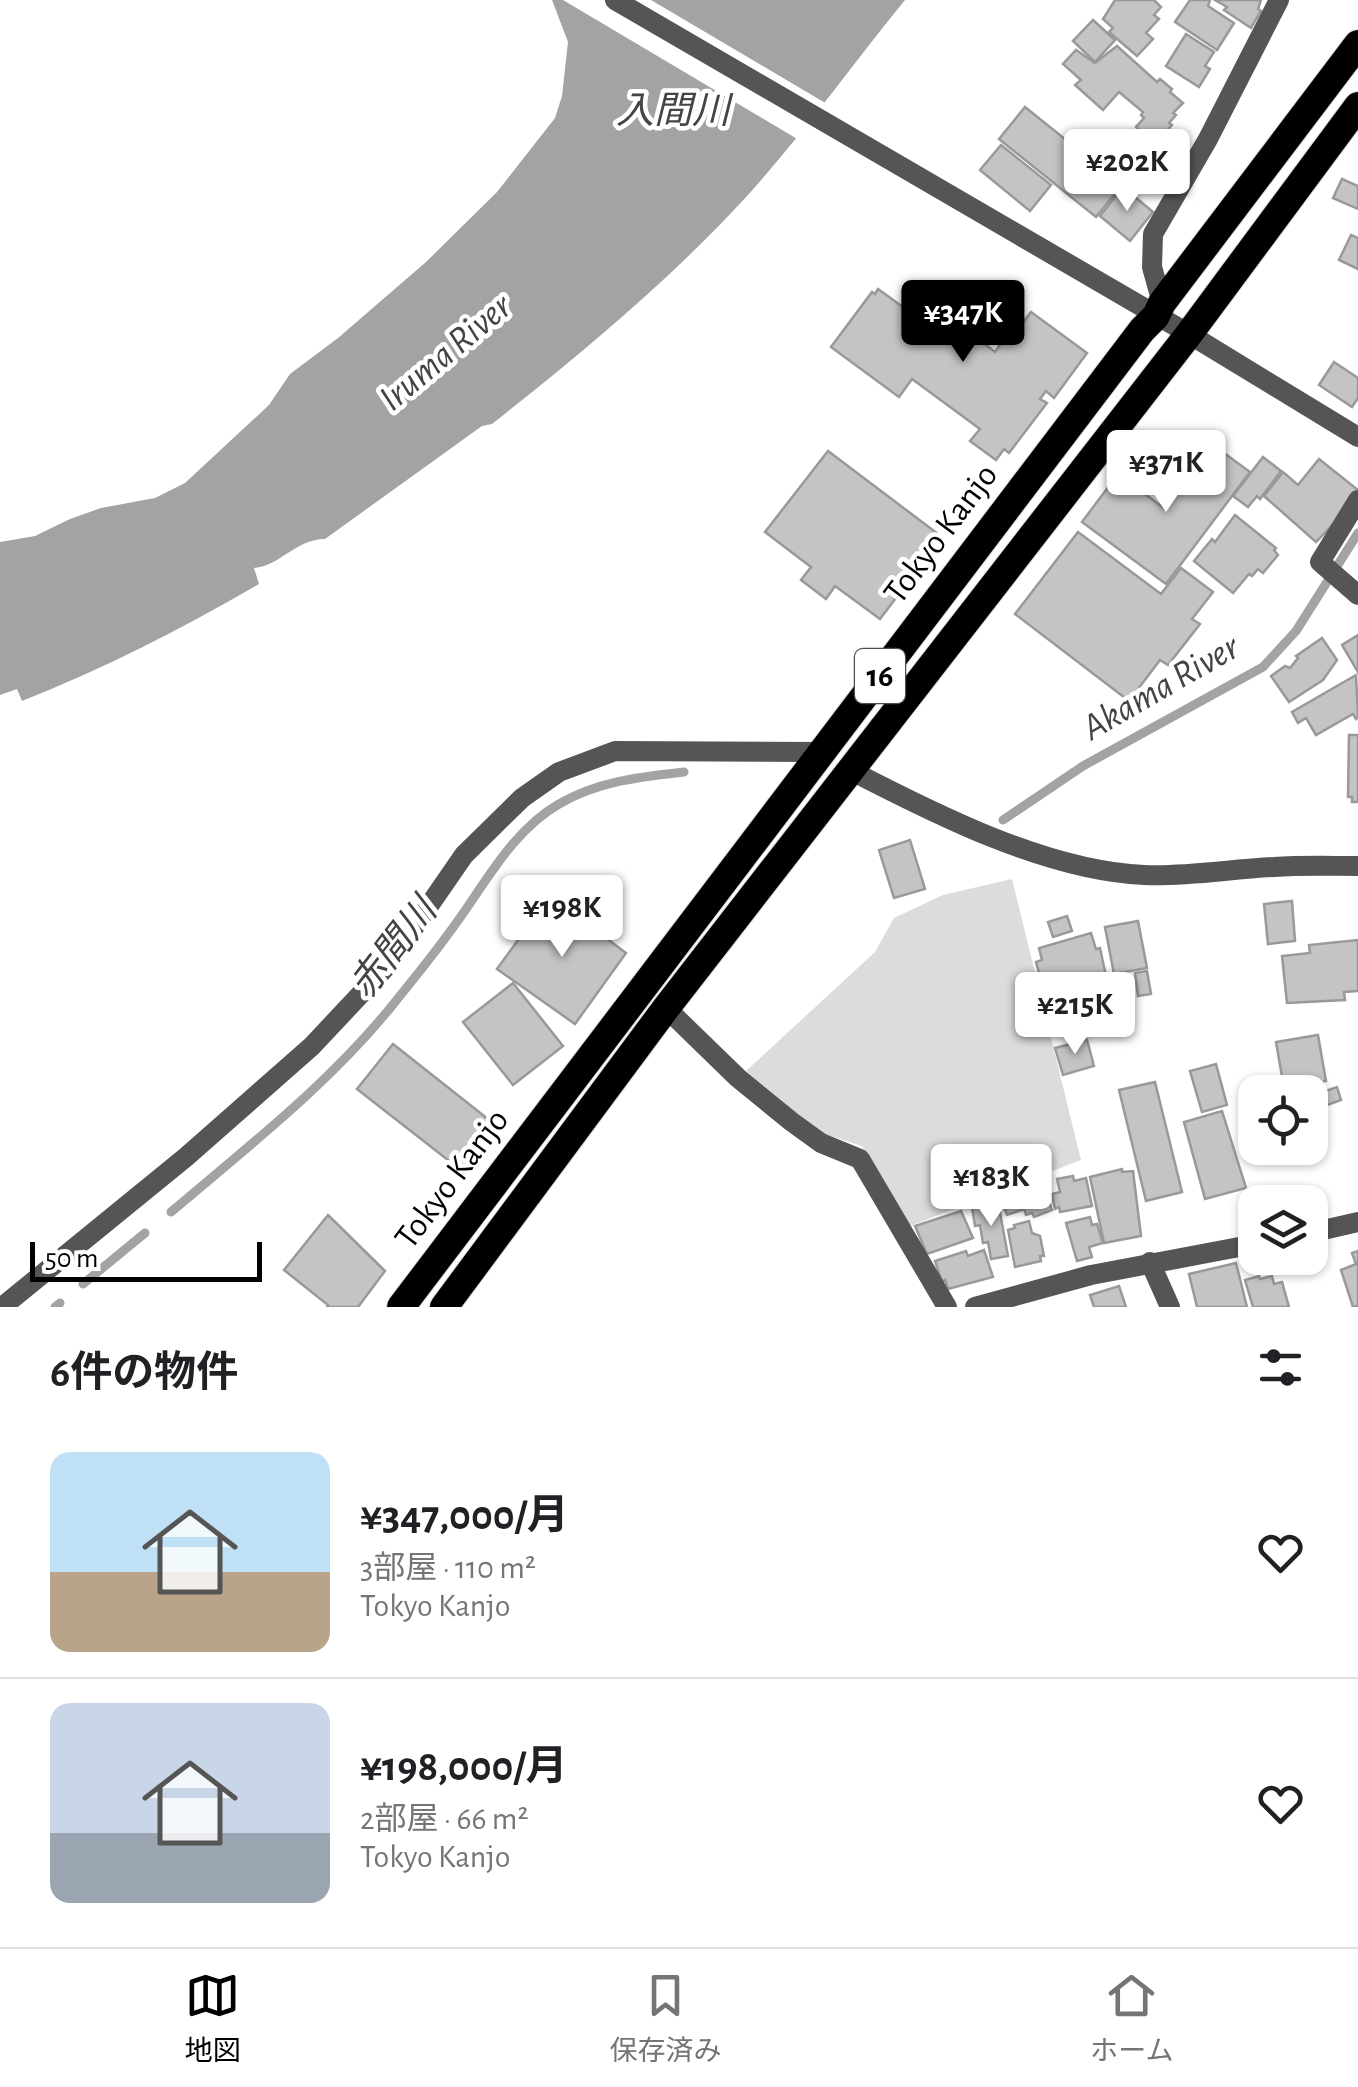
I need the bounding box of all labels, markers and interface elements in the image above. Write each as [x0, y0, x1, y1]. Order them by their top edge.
water label: 入間川 [616, 92, 734, 131]
pin: ¥202K [1057, 129, 1197, 214]
text: ¥202K [1086, 145, 1168, 177]
pin: ¥347K [893, 280, 1033, 365]
water label: Iruma River [373, 286, 520, 419]
text: ¥347K [923, 296, 1003, 328]
pin: ¥371K [1096, 430, 1236, 515]
text: ¥371K [1129, 446, 1203, 478]
street label: Tokyo Kanjo [878, 458, 1004, 610]
water label: Akama River [1075, 627, 1247, 748]
road number: 16 [855, 649, 905, 703]
pin: ¥198K [492, 875, 632, 960]
water label: 赤間川 [342, 888, 447, 1006]
text: ¥198K [523, 891, 601, 923]
pin: ¥215K [1005, 972, 1145, 1057]
text: ¥215K [1037, 988, 1113, 1020]
map controls [1238, 1075, 1328, 1275]
button: locate [1238, 1075, 1328, 1165]
street label: Tokyo Kanjo [389, 1103, 515, 1255]
pin: ¥183K [921, 1144, 1061, 1229]
text: ¥183K [953, 1160, 1029, 1192]
button: layers [1238, 1185, 1328, 1275]
scale bar [30, 1237, 262, 1282]
text: 50 m [45, 1245, 99, 1273]
icon: filters [1253, 1340, 1308, 1395]
text: 6件の物件 [50, 1352, 238, 1394]
icon: home [130, 1492, 250, 1612]
text: ¥347,000/月 [360, 1495, 569, 1537]
icon: heart [1253, 1525, 1308, 1580]
text: 3部屋 · 110 m² [360, 1552, 536, 1584]
text: Tokyo Kanjo [360, 1590, 510, 1622]
icon: home [130, 1743, 250, 1863]
text: ¥198,000/月 [360, 1746, 567, 1788]
icon: heart [1253, 1776, 1308, 1831]
text: 2部屋 · 66 m² [360, 1803, 529, 1835]
text: Tokyo Kanjo [360, 1841, 510, 1873]
tab: 地図 [184, 1968, 240, 2069]
tab: 保存済み [609, 1968, 721, 2069]
tab: ホーム [1090, 1968, 1174, 2069]

